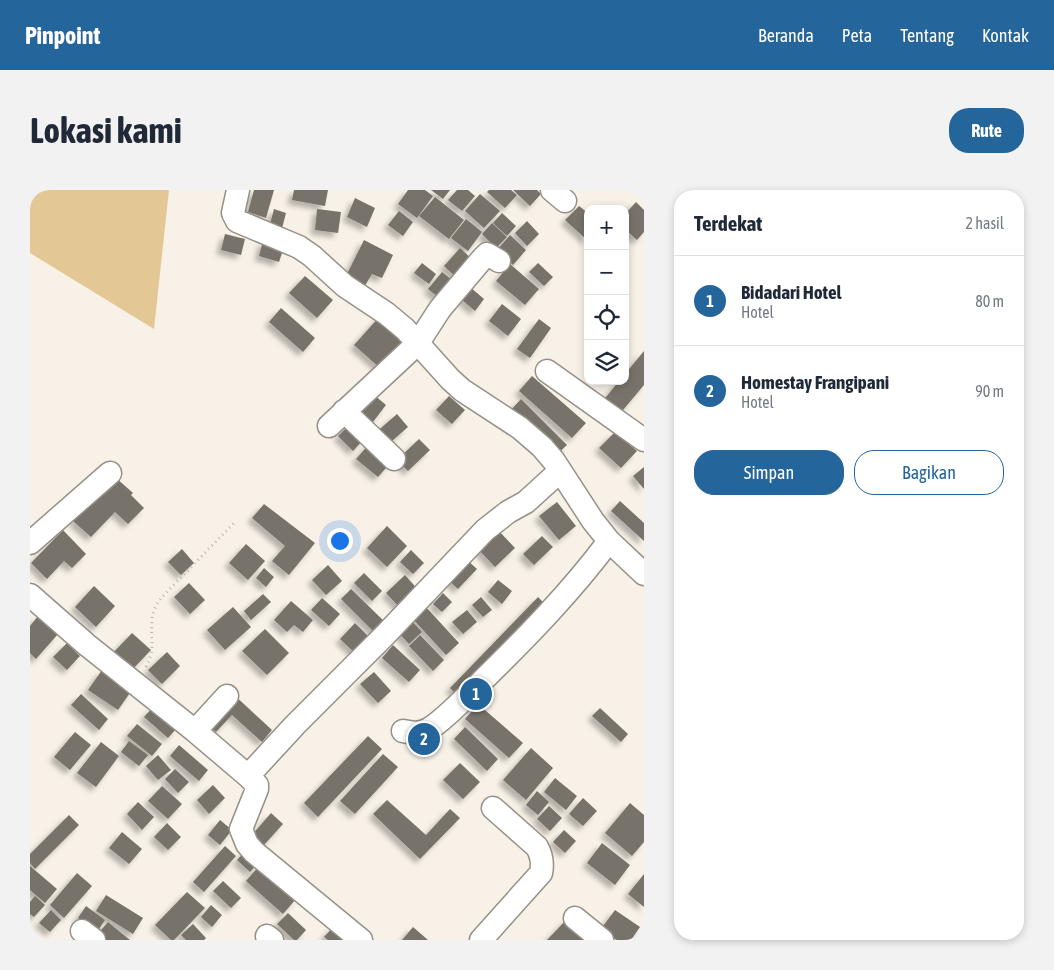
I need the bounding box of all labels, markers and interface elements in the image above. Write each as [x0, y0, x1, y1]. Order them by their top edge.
text: Pinpoint [25, 22, 100, 49]
text: Beranda [758, 25, 814, 46]
text: Peta [842, 25, 872, 46]
text: Tentang [900, 25, 954, 46]
text: Kontak [982, 25, 1029, 46]
button: Rute [949, 108, 1024, 153]
text: Lokasi kami [30, 110, 182, 150]
map controls [584, 205, 629, 385]
button: + [584, 205, 629, 250]
text: Terdekat [694, 211, 762, 235]
text: 2 hasil [966, 214, 1004, 232]
button: − [584, 250, 629, 295]
text: Bidadari Hotel [741, 281, 842, 303]
text: 1 [706, 292, 714, 310]
text: 80 m [975, 292, 1004, 310]
button: locate [584, 295, 629, 340]
text: Hotel [741, 303, 774, 321]
button: layers [584, 340, 629, 385]
text: Homestay Frangipani [741, 371, 889, 393]
text: 2 [706, 382, 714, 400]
text: 90 m [975, 382, 1004, 400]
text: Hotel [741, 393, 774, 411]
button: Simpan [694, 450, 844, 495]
button: Bagikan [854, 450, 1004, 495]
your location [327, 528, 353, 554]
pin: 1 [460, 675, 492, 713]
pin: 2 [408, 720, 440, 758]

